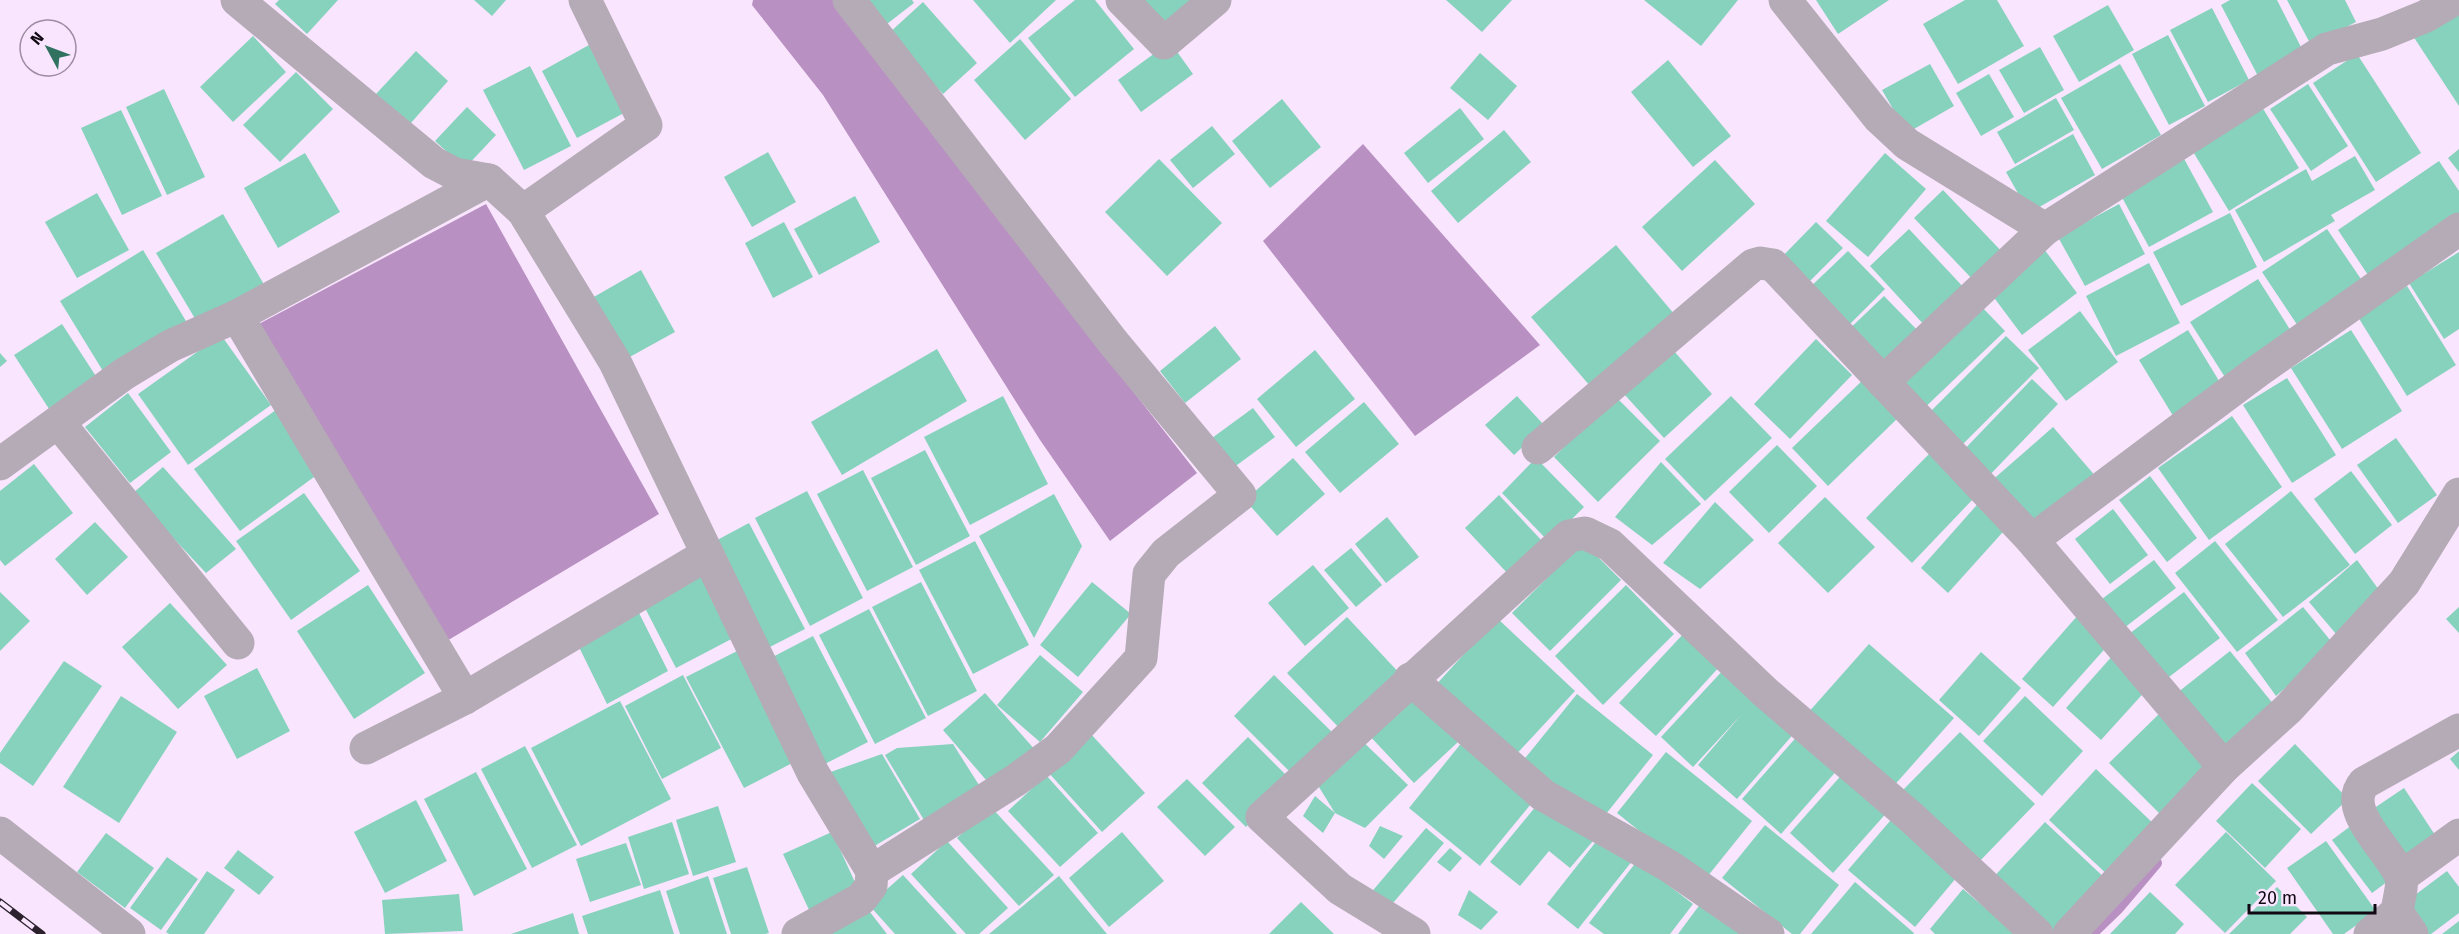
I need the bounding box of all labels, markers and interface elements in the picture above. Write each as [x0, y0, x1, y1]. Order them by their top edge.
north arrow [18, 18, 78, 78]
text: N [26, 28, 48, 49]
scale bar [2249, 877, 2375, 915]
text: 20 m [2258, 887, 2297, 909]

